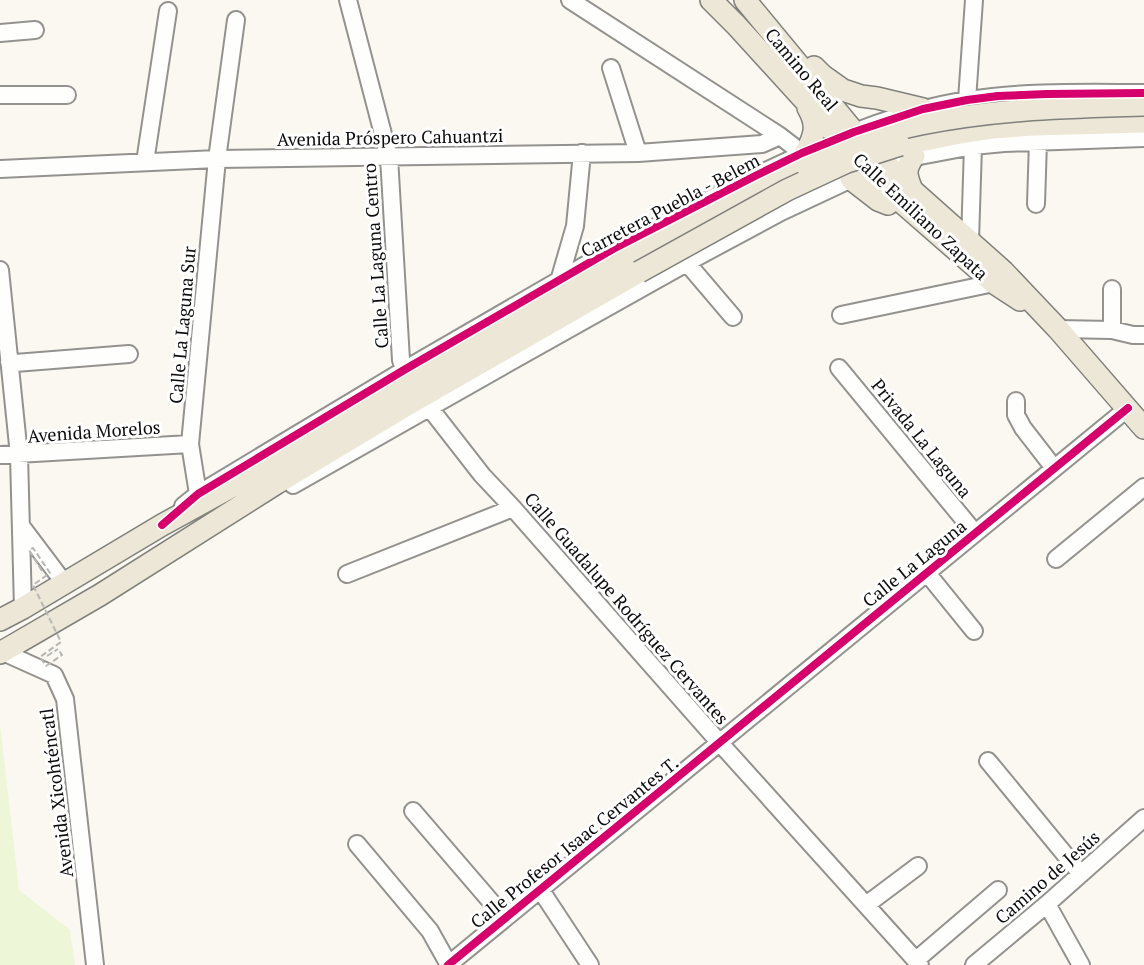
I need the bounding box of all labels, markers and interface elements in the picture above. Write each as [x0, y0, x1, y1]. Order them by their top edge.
street label: Camino Real [760, 22, 844, 116]
street label: Avenida Próspero Cahuantzi [277, 123, 503, 151]
street label: Carretera Puebla - Belem [576, 147, 764, 262]
street label: Calle Emiliano Zapata [848, 147, 994, 285]
street label: Calle La Laguna Centro [357, 163, 393, 349]
street label: Calle La Laguna Sur [163, 245, 201, 405]
street label: Privada La Laguna [867, 373, 977, 503]
street label: Avenida Morelos [27, 414, 161, 448]
street label: Calle Guadalupe Rodríguez Cervantes [519, 487, 735, 729]
street label: Calle La Laguna [857, 514, 971, 612]
street label: Avenida Xicohténcatl [34, 707, 78, 879]
street label: Calle Profesor Isaac Cervantes T. [465, 751, 683, 933]
street label: Camino de Jesús [990, 825, 1104, 929]

